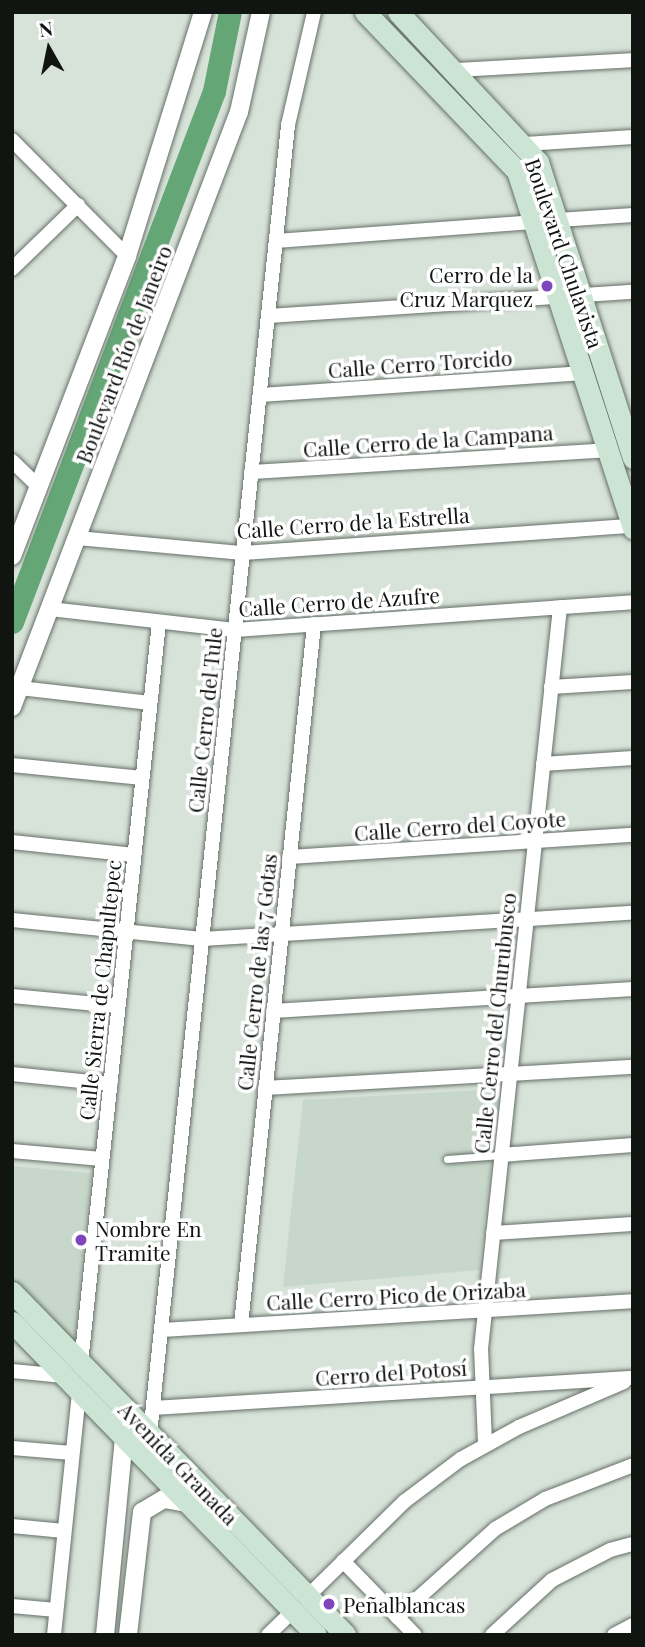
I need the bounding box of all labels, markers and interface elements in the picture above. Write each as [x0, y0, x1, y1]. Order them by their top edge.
north arrow [14, 14, 84, 84]
text: N [37, 14, 55, 42]
street label: Boulevard Chulavista [521, 155, 609, 351]
street label: Boulevard Río de Janeiro [70, 242, 176, 466]
place label: Cerro de la Cruz Marquez [400, 261, 533, 311]
marker: Cerro de la Cruz Marquez [539, 278, 555, 294]
street label: Calle Cerro Torcido [327, 344, 513, 382]
street label: Calle Cerro de la Campana [302, 419, 554, 461]
street label: Calle Cerro de la Estrella [235, 501, 471, 543]
street label: Calle Cerro de Azufre [237, 581, 441, 621]
street label: Calle Cerro del Tule [182, 626, 226, 814]
street label: Calle Cerro del Coyote [353, 805, 567, 845]
street label: Calle Cerro de las 7 Gotas [231, 852, 281, 1092]
street label: Calle Sierra de Chapultepec [73, 858, 125, 1122]
street label: Calle Cerro del Churubusco [468, 891, 520, 1155]
place label: Nombre En Tramite [95, 1215, 202, 1265]
marker: Nombre En Tramite [73, 1232, 89, 1248]
street label: Calle Cerro Pico de Orizaba [266, 1276, 526, 1314]
street label: Cerro del Potosí [314, 1354, 468, 1390]
street label: Avenida Granada [114, 1396, 244, 1530]
place label: Peñalblancas [343, 1591, 465, 1617]
marker: Peñalblancas [321, 1596, 337, 1612]

